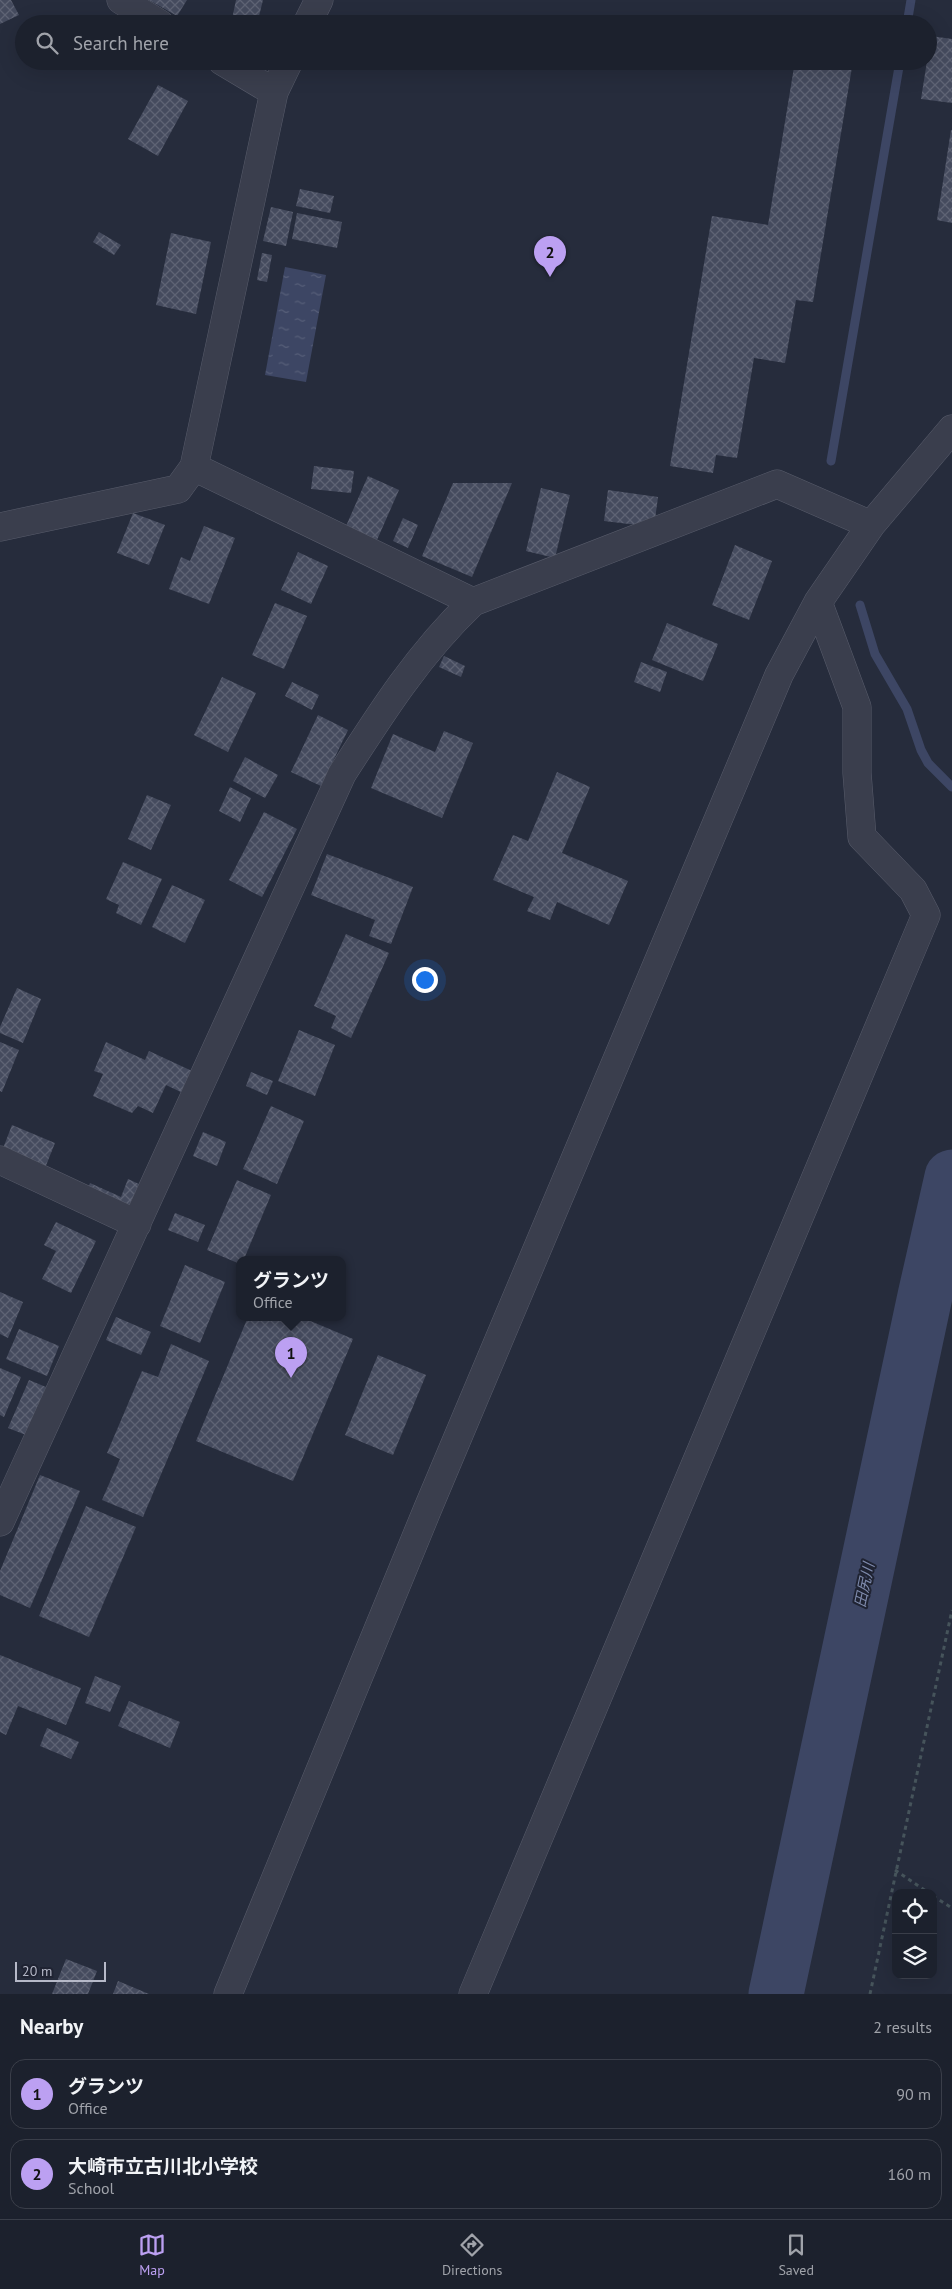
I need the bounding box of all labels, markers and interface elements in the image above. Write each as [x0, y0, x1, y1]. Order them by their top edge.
search box [15, 15, 937, 70]
icon: search [33, 29, 61, 57]
text: Search here [73, 31, 169, 55]
pin: 2 [534, 236, 566, 277]
your location [412, 967, 438, 993]
popup [236, 1256, 346, 1321]
text: グランツ [253, 1268, 329, 1292]
text: Office [253, 1292, 293, 1312]
pin: 1 [275, 1337, 307, 1378]
water label: 田尻川 [850, 1559, 878, 1609]
map controls [892, 1889, 937, 1979]
button: locate [892, 1889, 937, 1934]
button: layers [892, 1934, 937, 1979]
scale bar [15, 1959, 106, 1982]
text: 20 m [22, 1962, 52, 1980]
text: Nearby [20, 2013, 83, 2040]
text: 2 results [873, 2017, 932, 2037]
text: グランツ [68, 2074, 144, 2098]
text: 1 [32, 2084, 42, 2104]
text: 90 m [896, 2084, 931, 2104]
text: Office [68, 2098, 108, 2118]
text: 大崎市立古川北小学校 [68, 2154, 258, 2178]
text: 2 [32, 2164, 42, 2184]
text: 160 m [888, 2164, 931, 2184]
text: School [68, 2178, 114, 2198]
tab: Map [138, 2231, 166, 2279]
tab: Directions [442, 2231, 502, 2279]
tab: Saved [778, 2231, 814, 2279]

